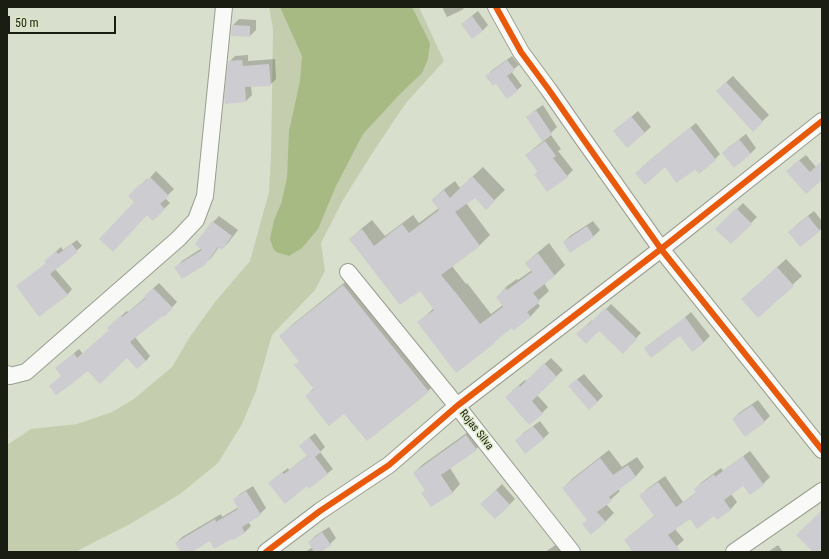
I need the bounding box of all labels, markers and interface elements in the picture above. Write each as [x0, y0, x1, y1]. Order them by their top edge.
scale bar [10, 8, 118, 34]
text: 50 m [15, 16, 39, 30]
street label: Rojas Silva [456, 407, 496, 453]

